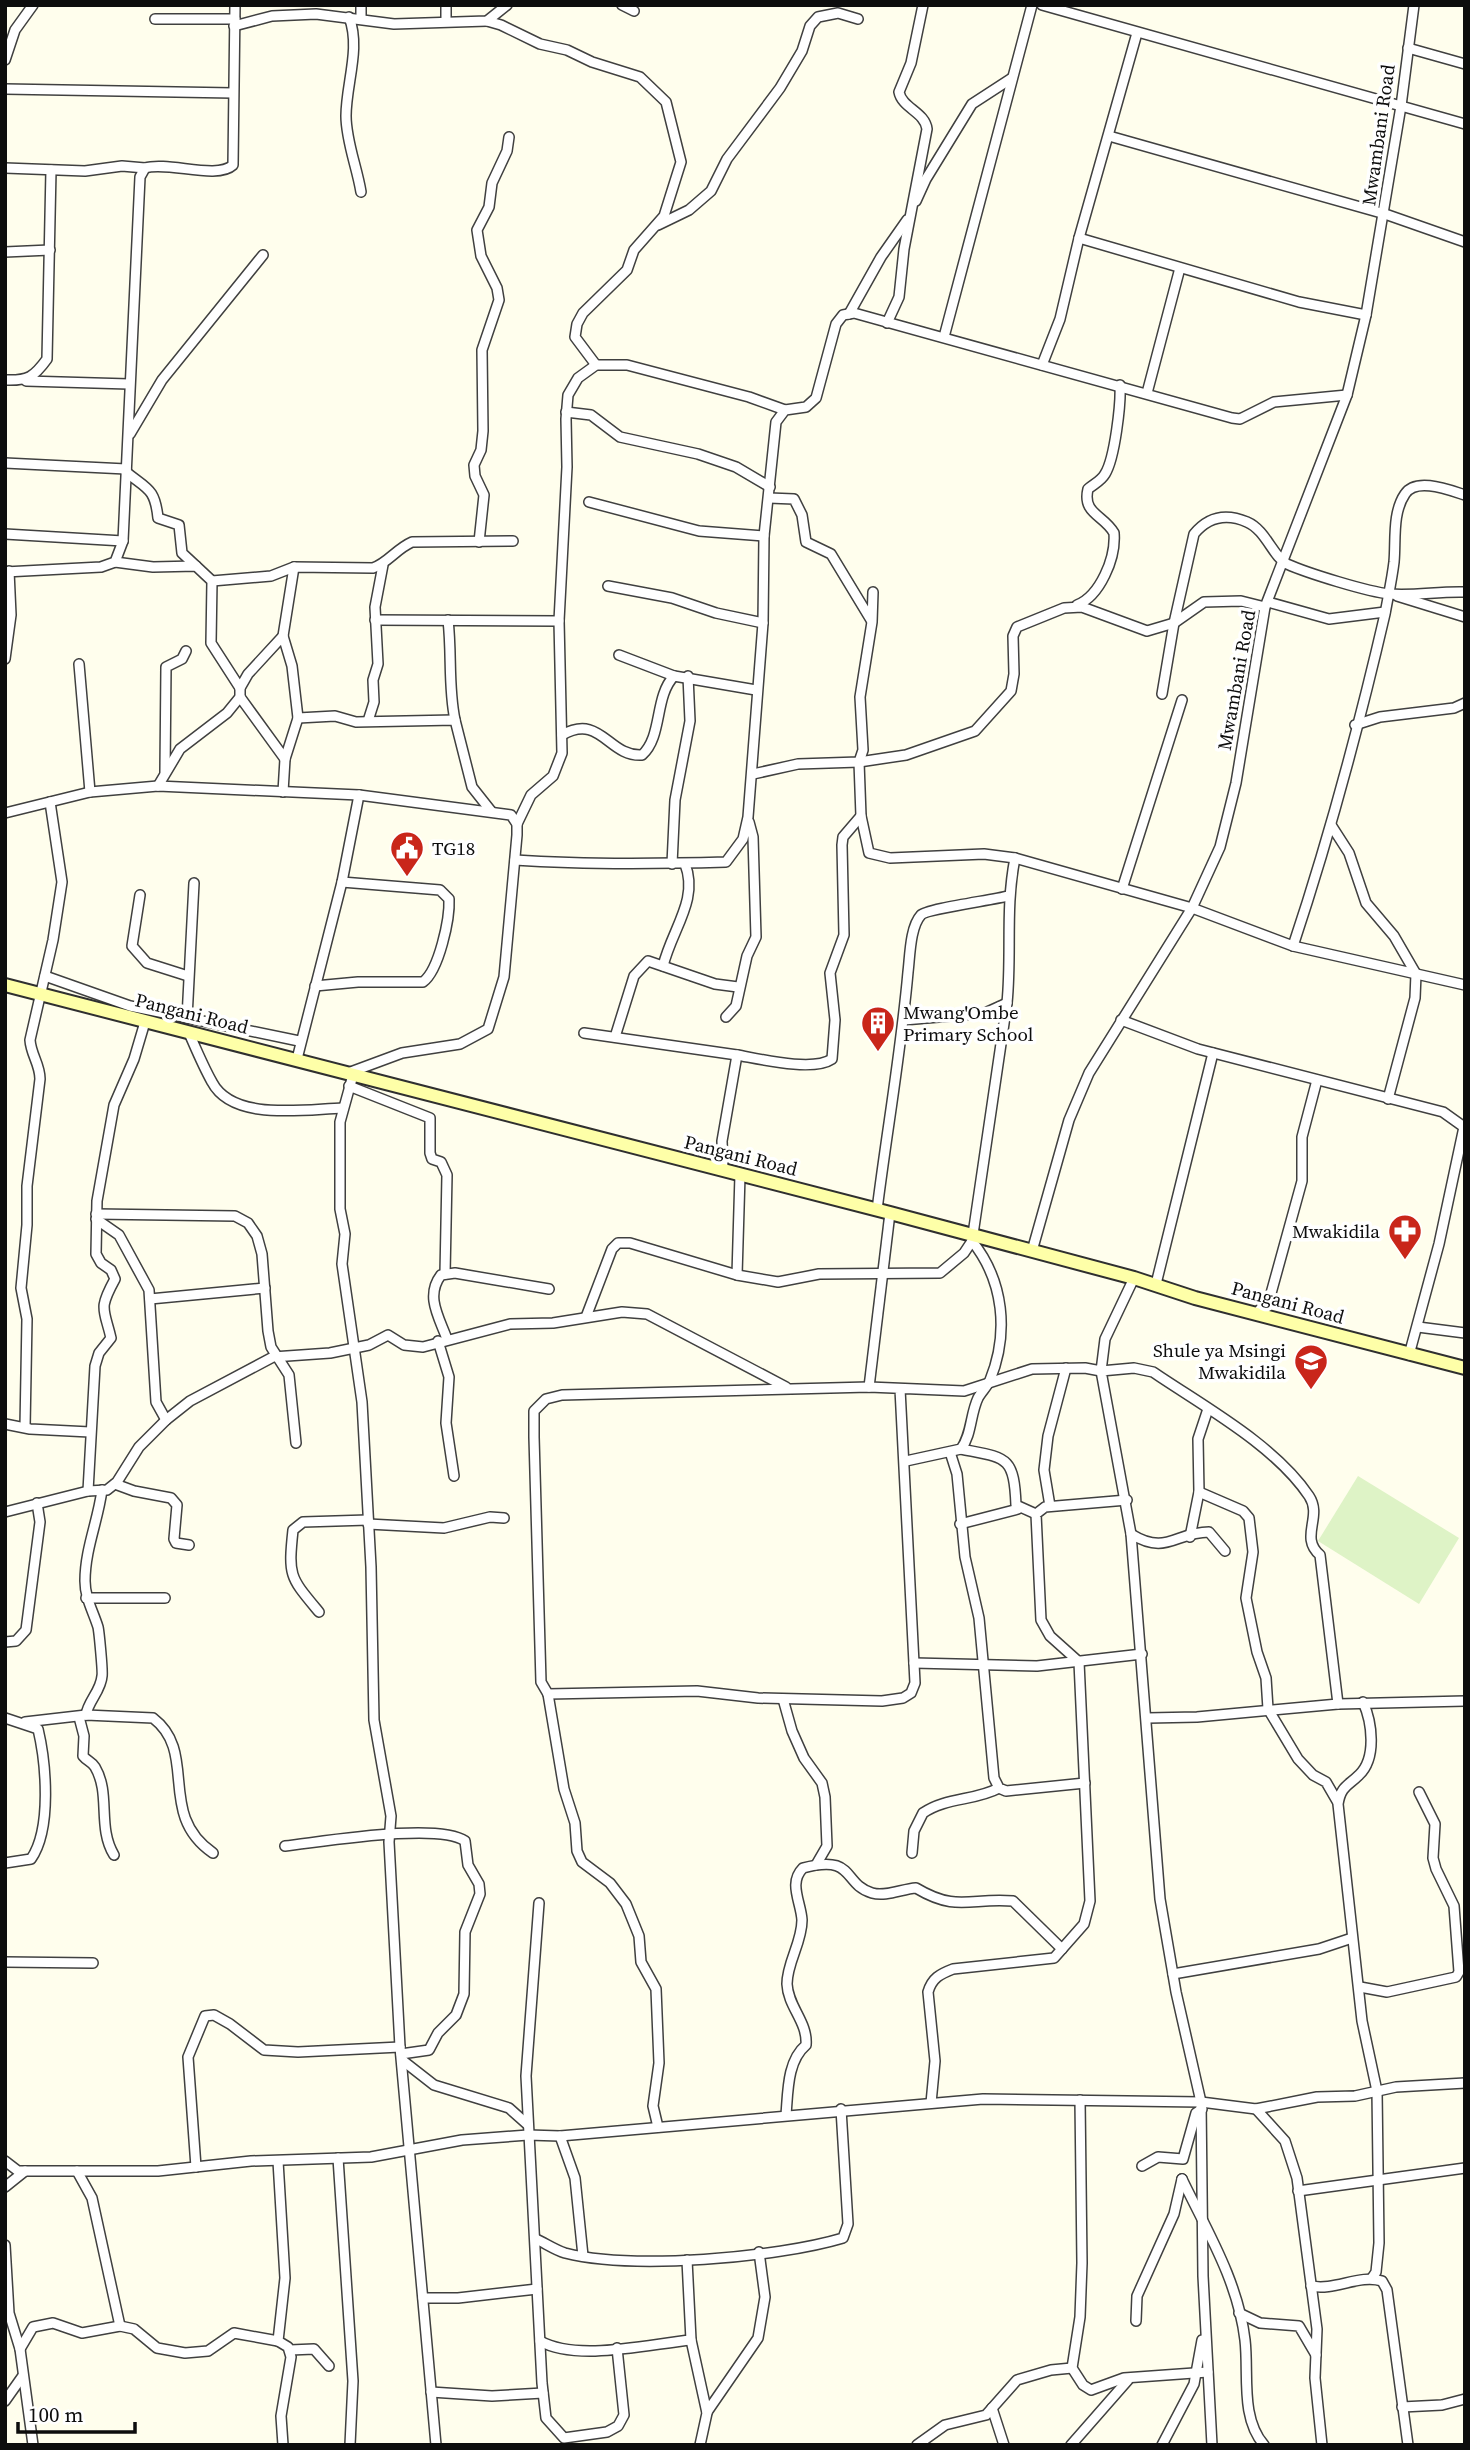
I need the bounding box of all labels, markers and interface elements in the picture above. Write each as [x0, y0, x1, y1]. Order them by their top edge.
street label: Mwambani Road [1355, 62, 1401, 207]
street label: Mwambani Road [1211, 607, 1261, 752]
public building icon: TG18 [388, 829, 426, 878]
place label: TG18 [432, 835, 475, 861]
street label: Pangani Road [133, 986, 252, 1040]
place label: Mwang'Ombe Primary School [903, 999, 1034, 1047]
building icon: Mwang'Ombe Primary School [859, 1004, 897, 1053]
street label: Pangani Road [682, 1128, 801, 1182]
pharmacy icon: Mwakidila [1386, 1212, 1424, 1261]
place label: Mwakidila [1292, 1218, 1380, 1244]
street label: Pangani Road [1229, 1274, 1348, 1330]
place label: Shule ya Msingi Mwakidila [1153, 1337, 1286, 1385]
school or university icon: Shule ya Msingi Mwakidila [1292, 1342, 1330, 1391]
scale bar [18, 2390, 135, 2434]
text: 100 m [28, 2400, 83, 2429]

